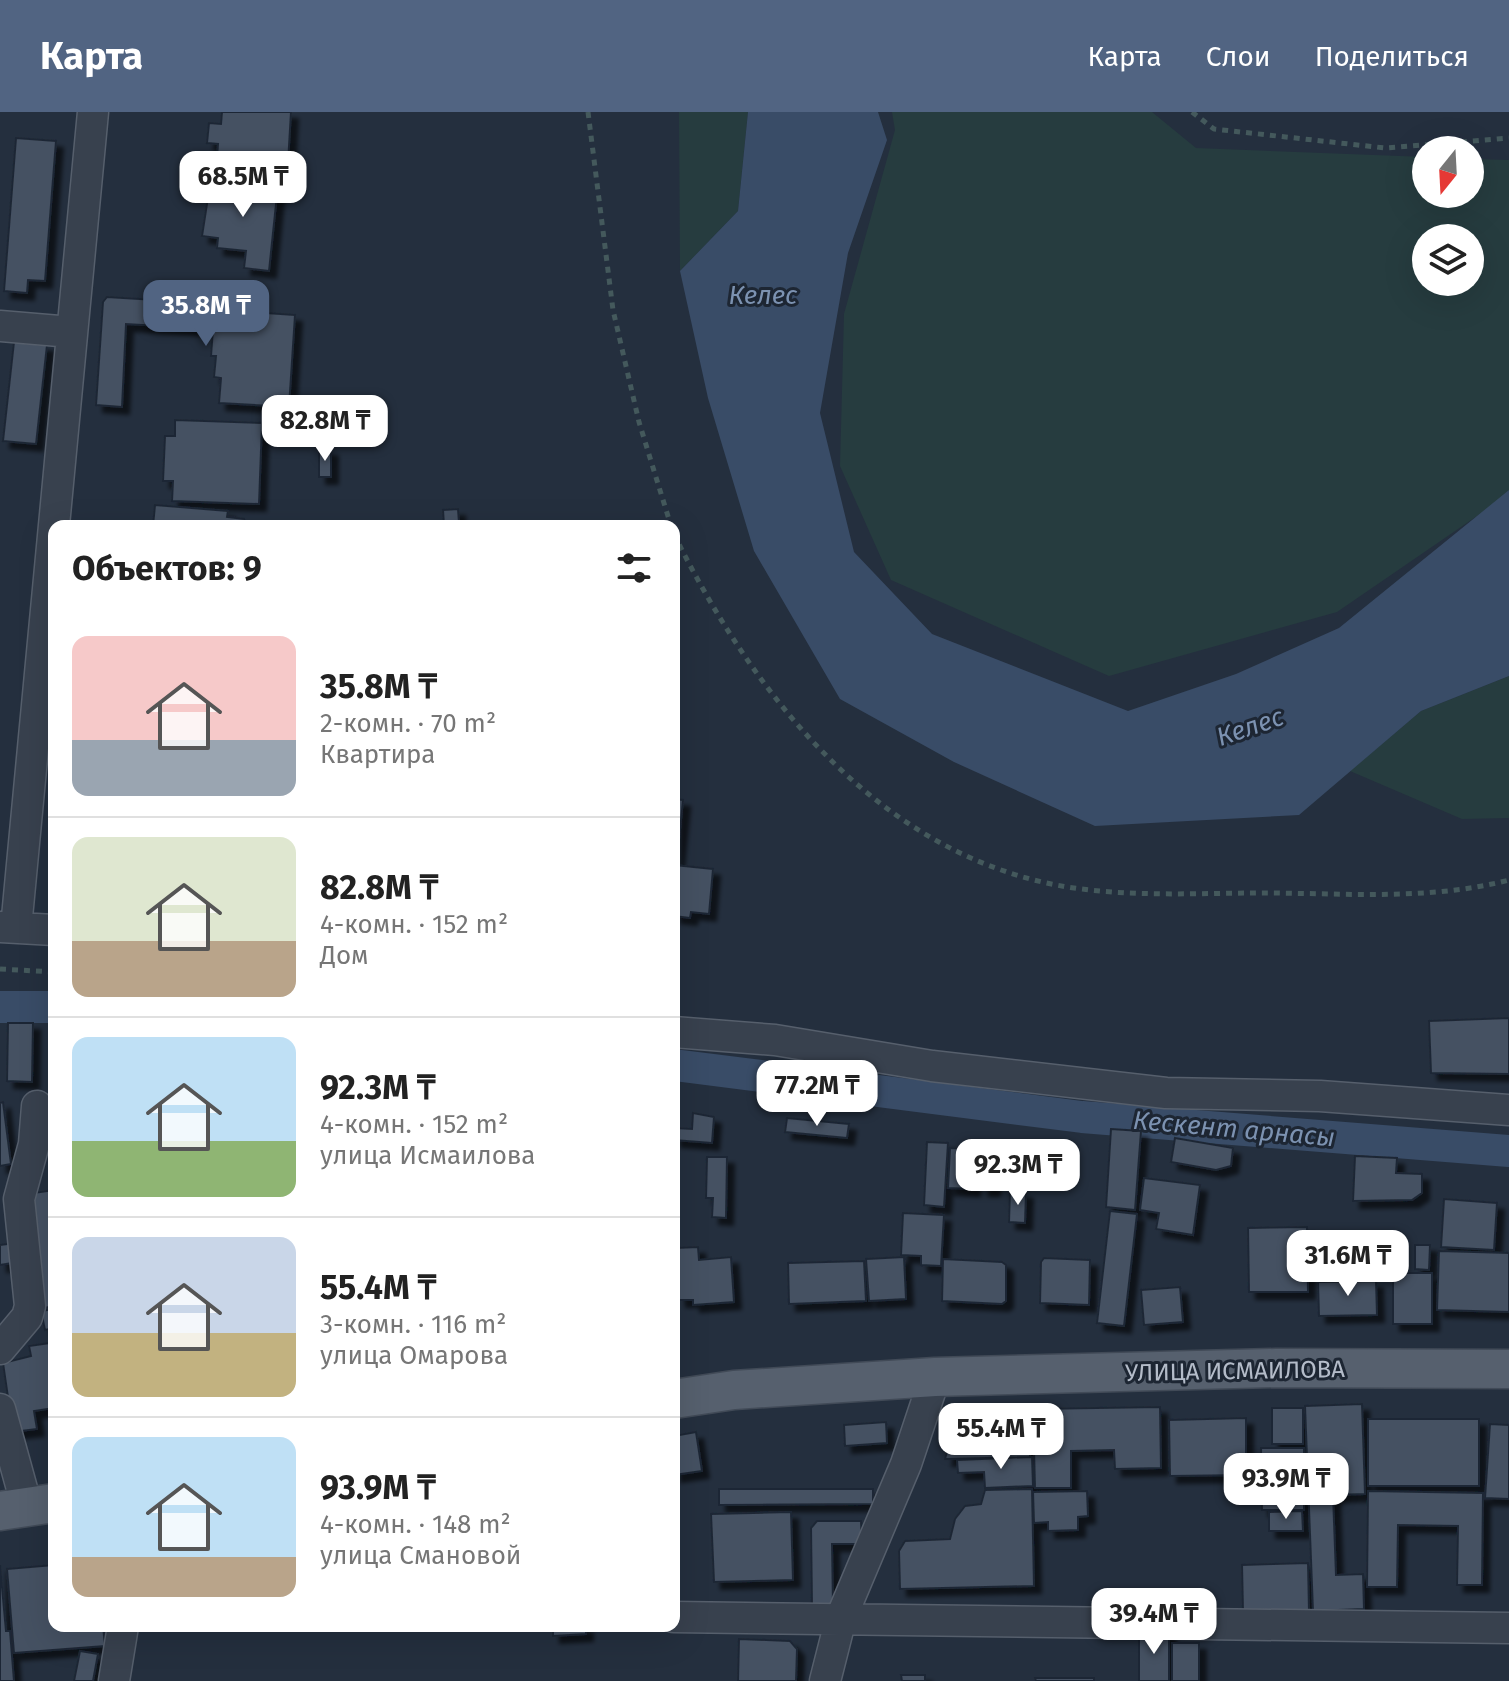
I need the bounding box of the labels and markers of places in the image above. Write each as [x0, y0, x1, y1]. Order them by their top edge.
pin: 68.5M ₸ [169, 151, 317, 219]
pin: 35.8M ₸ [132, 280, 280, 348]
pin: 82.8M ₸ [251, 395, 399, 463]
pin: 77.2M ₸ [743, 1060, 891, 1128]
pin: 92.3M ₸ [944, 1139, 1092, 1207]
pin: 31.6M ₸ [1274, 1230, 1422, 1298]
pin: 55.4M ₸ [927, 1403, 1075, 1471]
pin: 93.9M ₸ [1212, 1453, 1360, 1521]
pin: 39.4M ₸ [1080, 1588, 1228, 1656]

